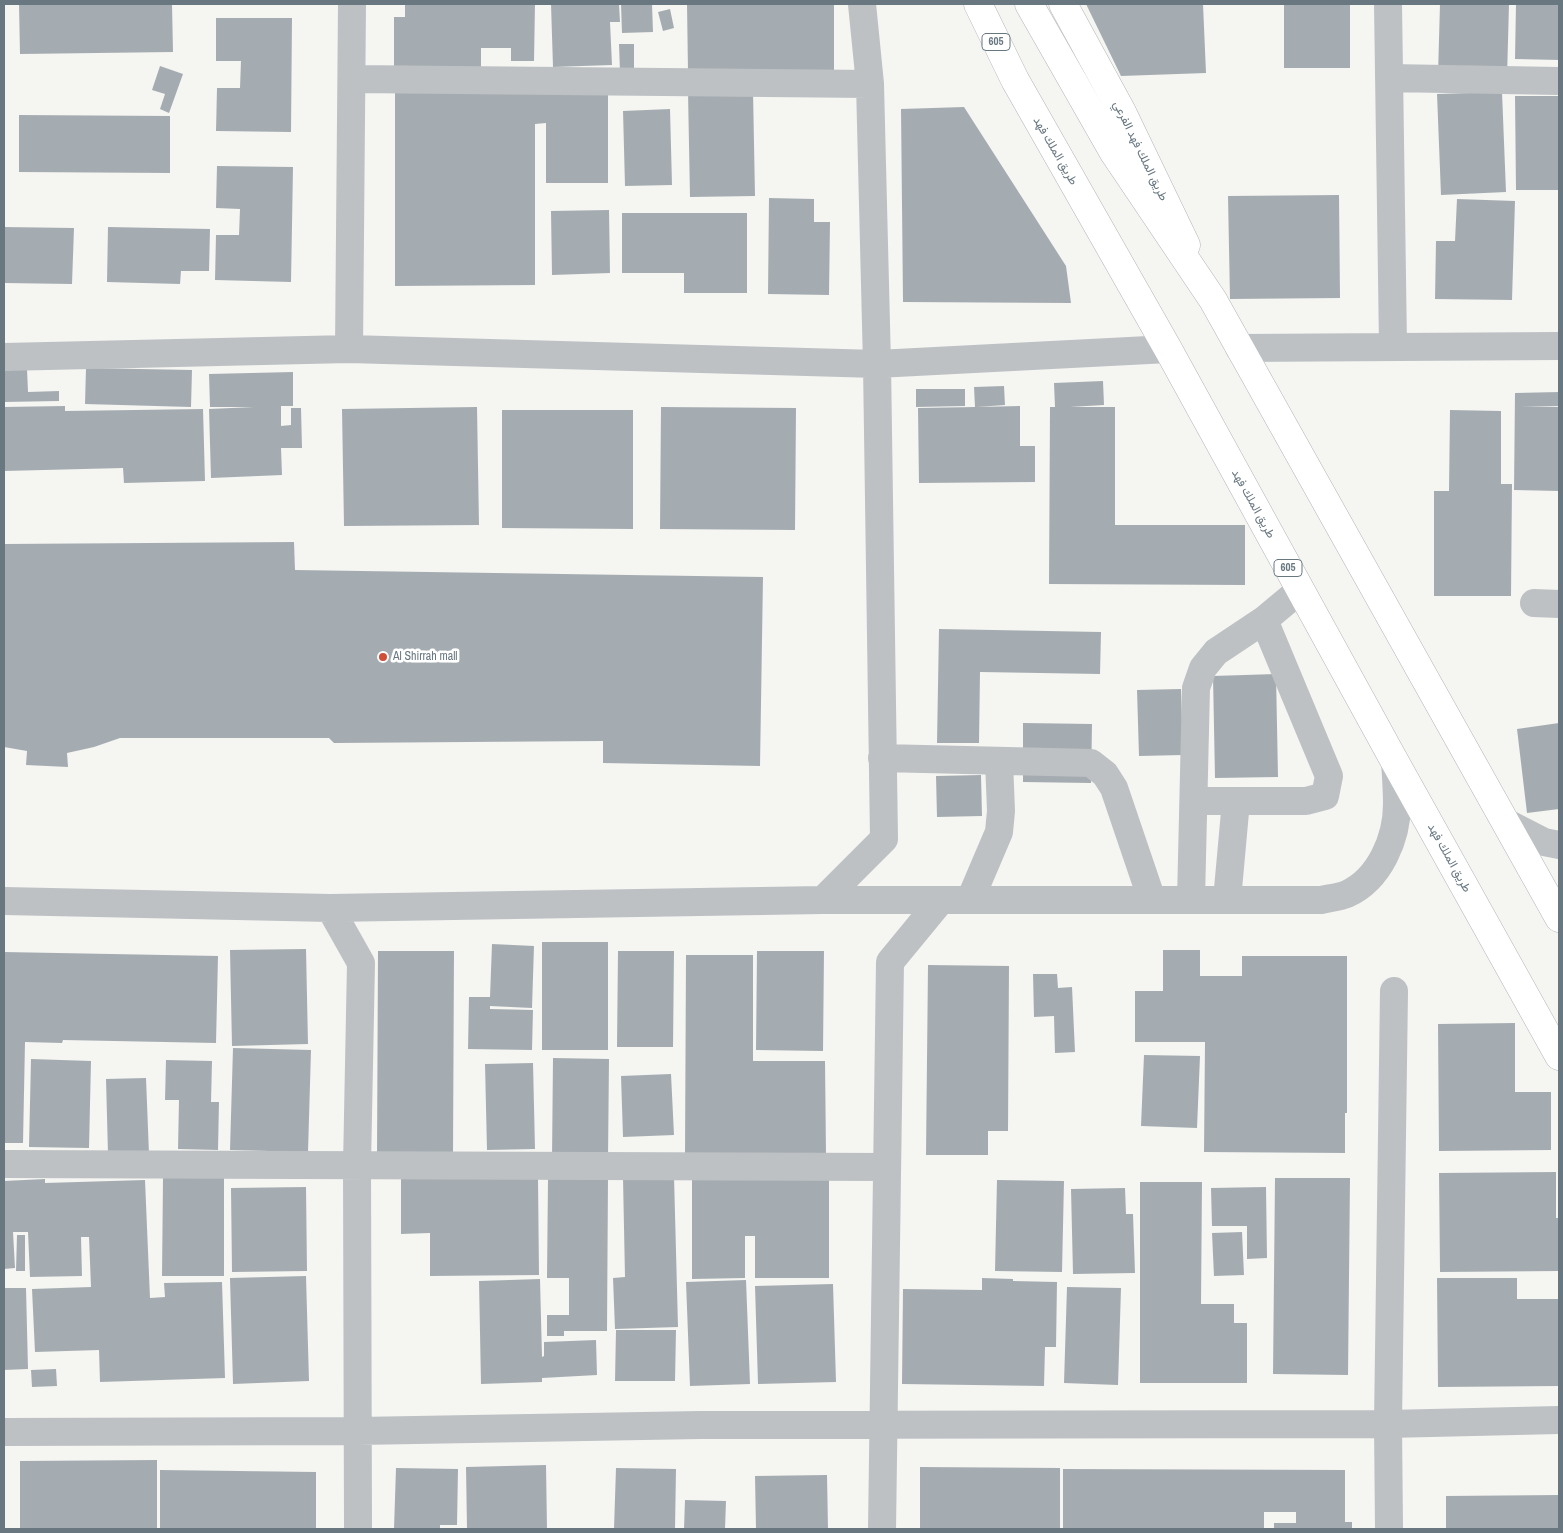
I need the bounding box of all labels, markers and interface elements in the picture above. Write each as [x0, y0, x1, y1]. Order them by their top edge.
road number: 605 [982, 34, 1010, 51]
street label: طريق الملك فهد الفرعي [1110, 99, 1170, 203]
street label: طريق الملك فهد [1030, 114, 1080, 188]
street label: طريق الملك فهد [1228, 467, 1278, 541]
road number: 605 [1274, 560, 1302, 576]
place label: Al Shirrah mall [393, 650, 458, 664]
marker: Al Shirrah mall [377, 651, 389, 663]
street label: طريق الملك فهد [1424, 821, 1474, 895]

